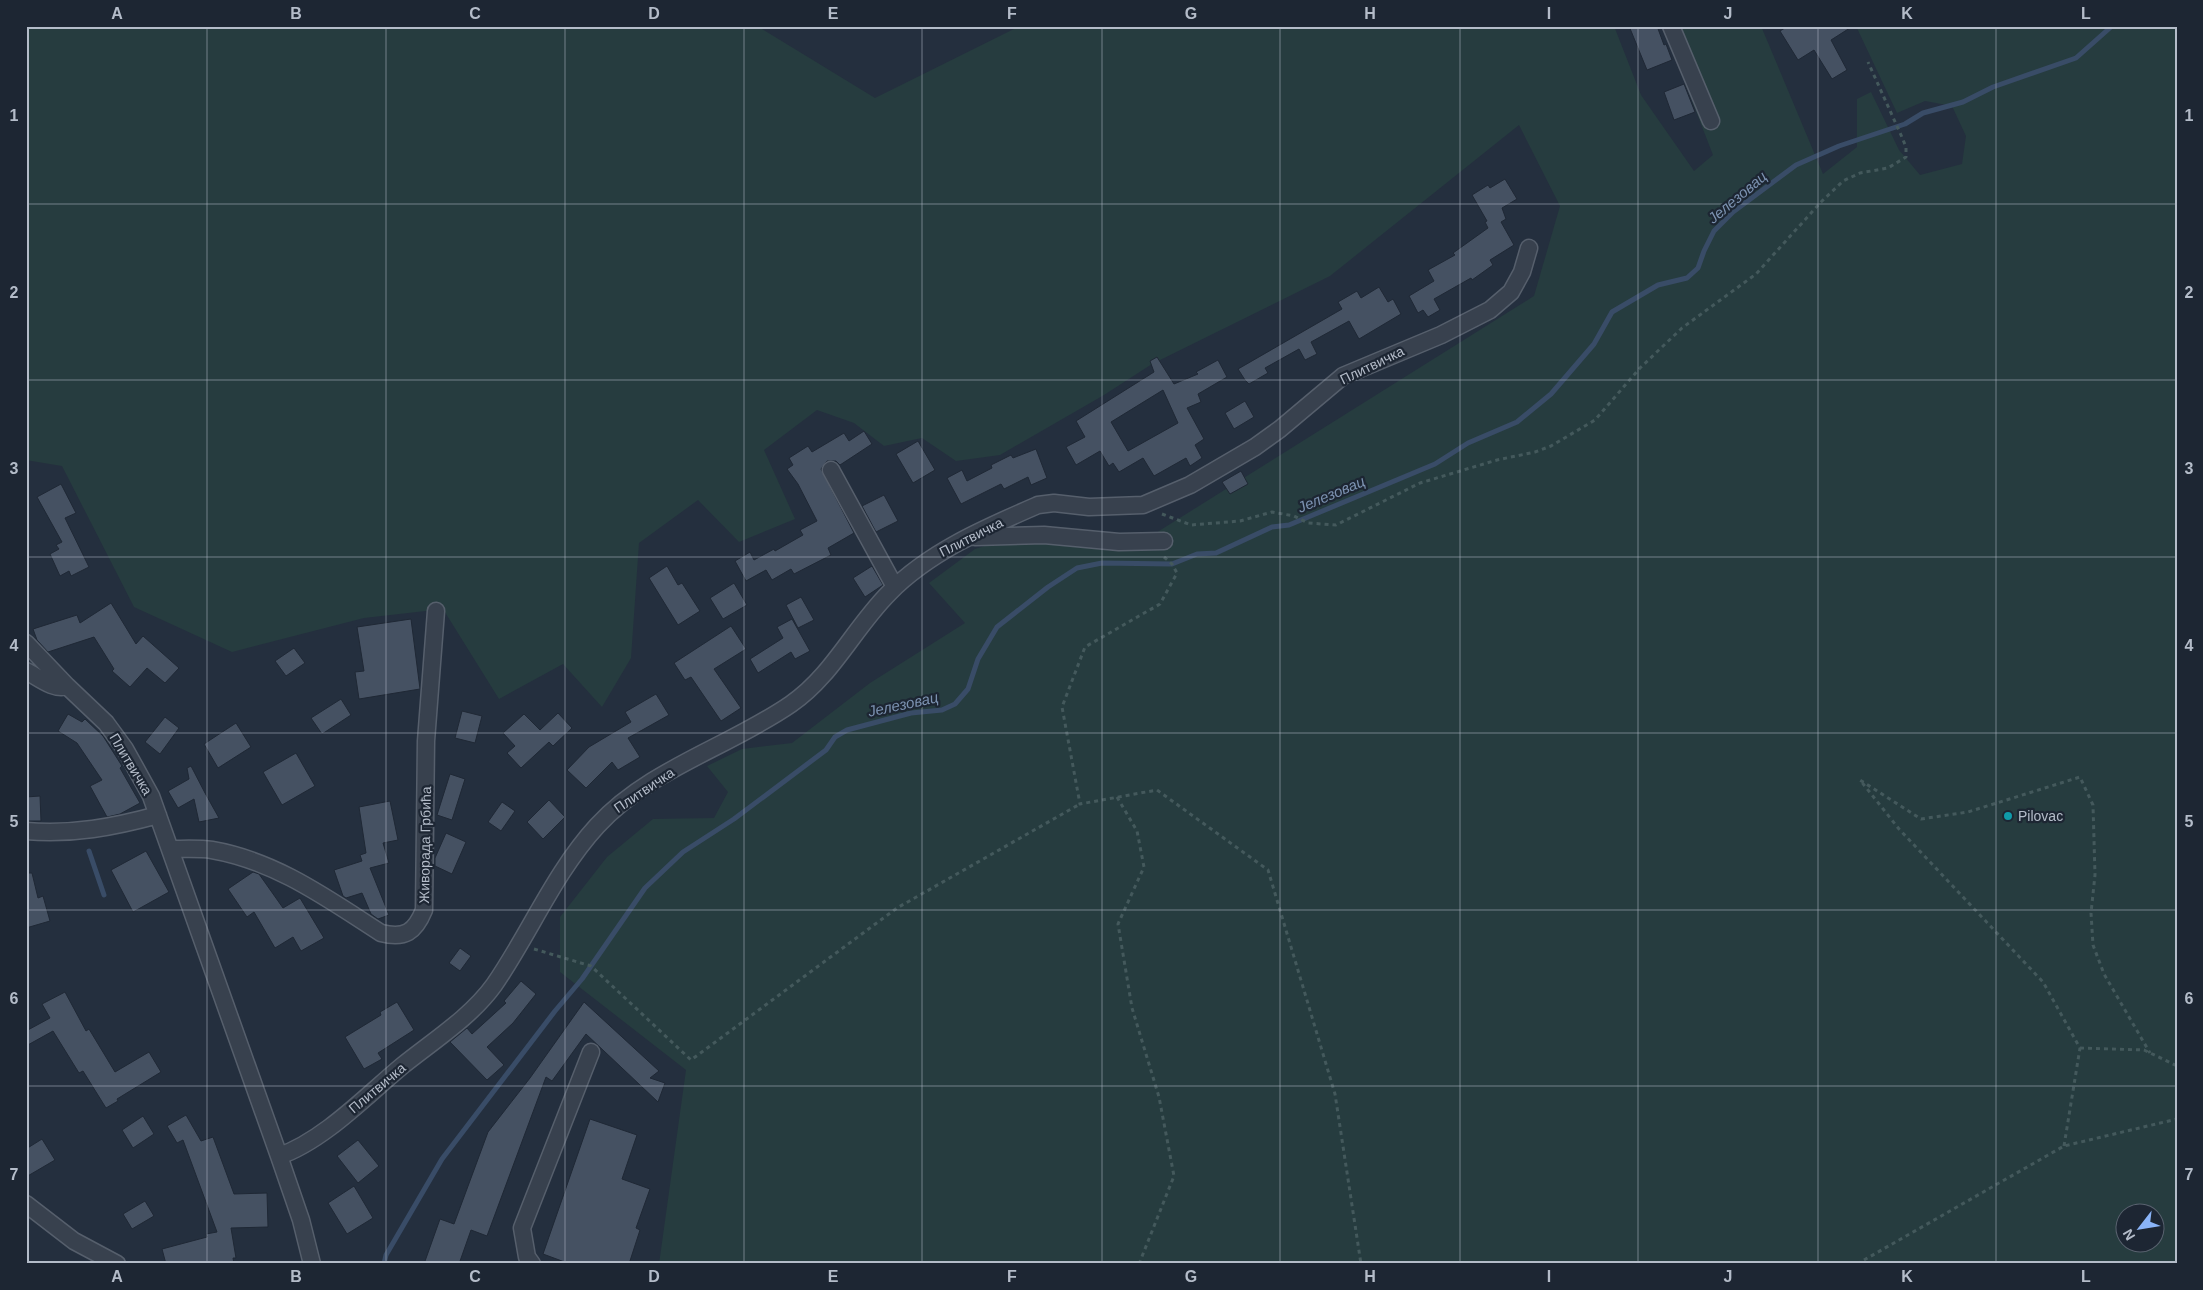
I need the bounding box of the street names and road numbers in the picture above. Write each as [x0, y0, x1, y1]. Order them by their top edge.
street label: Плитвичка [1337, 343, 1407, 387]
street label: Плитвичка [937, 514, 1006, 560]
street label: Плитвичка [106, 730, 156, 798]
street label: Плитвичка [611, 764, 677, 816]
street label: Живорада Грбића [416, 786, 434, 904]
street label: Плитвичка [345, 1059, 409, 1116]

